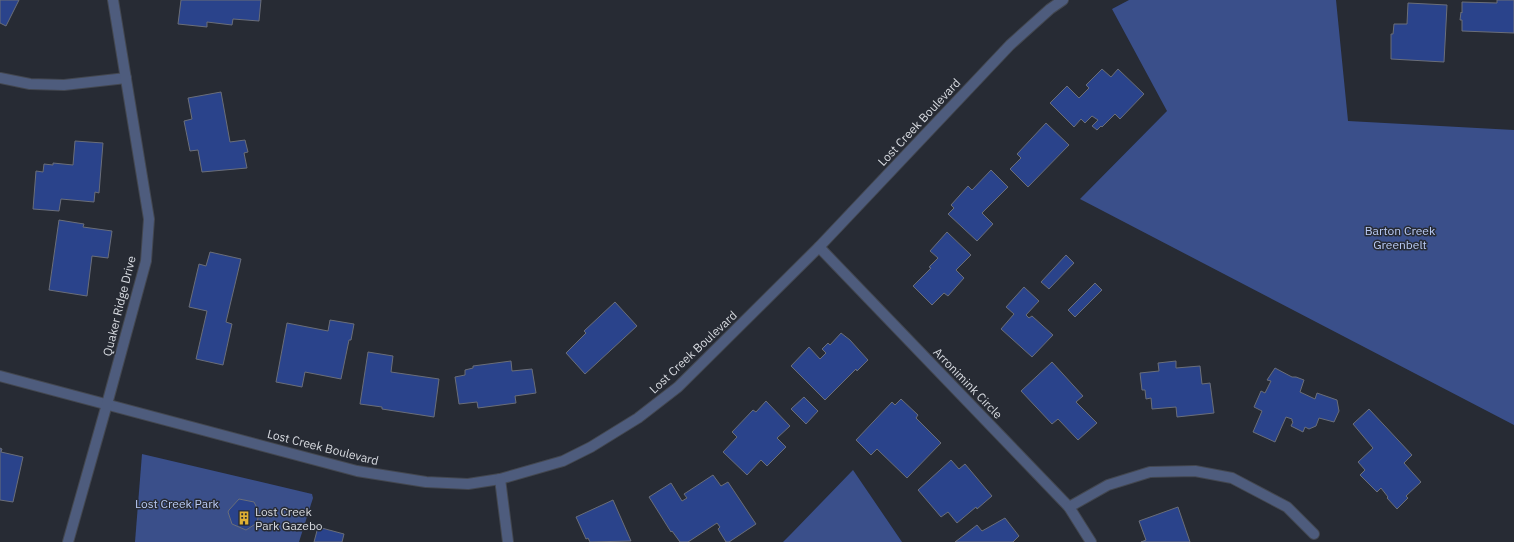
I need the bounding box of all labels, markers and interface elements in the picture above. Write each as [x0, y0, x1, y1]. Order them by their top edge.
street label: Lost Creek Boulevard [875, 75, 963, 169]
park label: Barton Creek Greenbelt [1365, 223, 1436, 252]
street label: Quaker Ridge Drive [99, 254, 139, 358]
street label: Lost Creek Boulevard [646, 308, 740, 396]
street label: Arronimink Circle [930, 344, 1006, 422]
street label: Lost Creek Boulevard [266, 426, 380, 468]
park label: Lost Creek Park [135, 496, 220, 511]
place label: Lost Creek Park Gazebo [255, 504, 323, 533]
building icon: Lost Creek Park Gazebo [236, 510, 252, 526]

